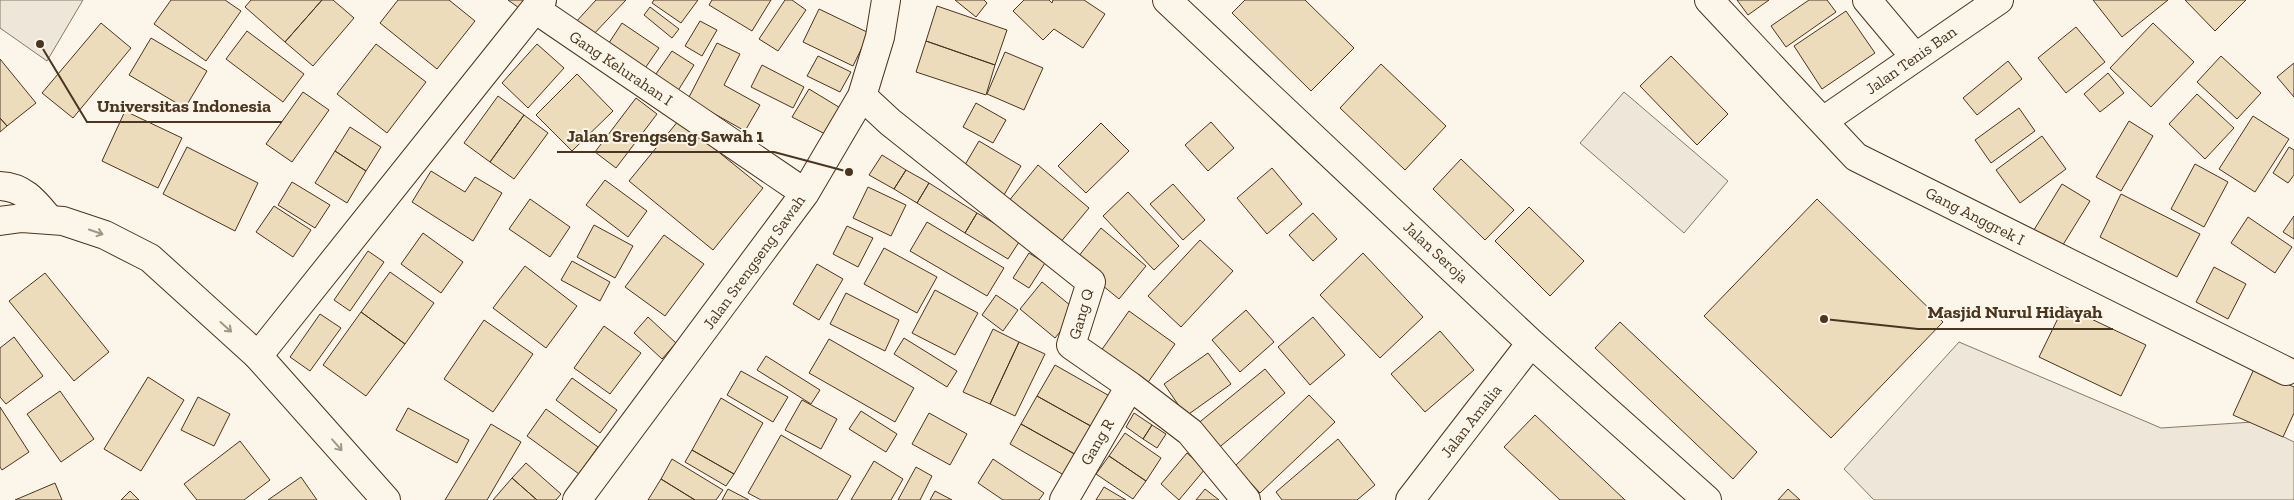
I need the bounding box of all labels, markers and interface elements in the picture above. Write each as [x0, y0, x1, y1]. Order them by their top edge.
street label: Jalan Tenis Ban [1862, 21, 1961, 98]
street label: Gang Kelurahan I [566, 27, 676, 109]
callout: Universitas Indonesia [87, 89, 282, 122]
text: Universitas Indonesia [97, 95, 271, 117]
callout: Jalan Srengseng Sawah 1 [557, 119, 774, 152]
text: Jalan Srengseng Sawah 1 [566, 125, 764, 147]
street label: Gang Anggrek I [1922, 183, 2028, 249]
street label: Jalan Srengseng Sawah [699, 191, 809, 333]
street label: Jalan Seroja [1399, 217, 1473, 287]
one-way arrow [88, 228, 104, 238]
street label: Gang Q [1065, 286, 1097, 342]
callout: Masjid Nurul Hidayah [1918, 296, 2113, 329]
text: Masjid Nurul Hidayah [1927, 301, 2103, 323]
one-way arrow [220, 321, 233, 333]
street label: Jalan Amalia [1437, 381, 1506, 461]
street label: Gang R [1076, 415, 1118, 469]
one-way arrow [332, 439, 343, 452]

